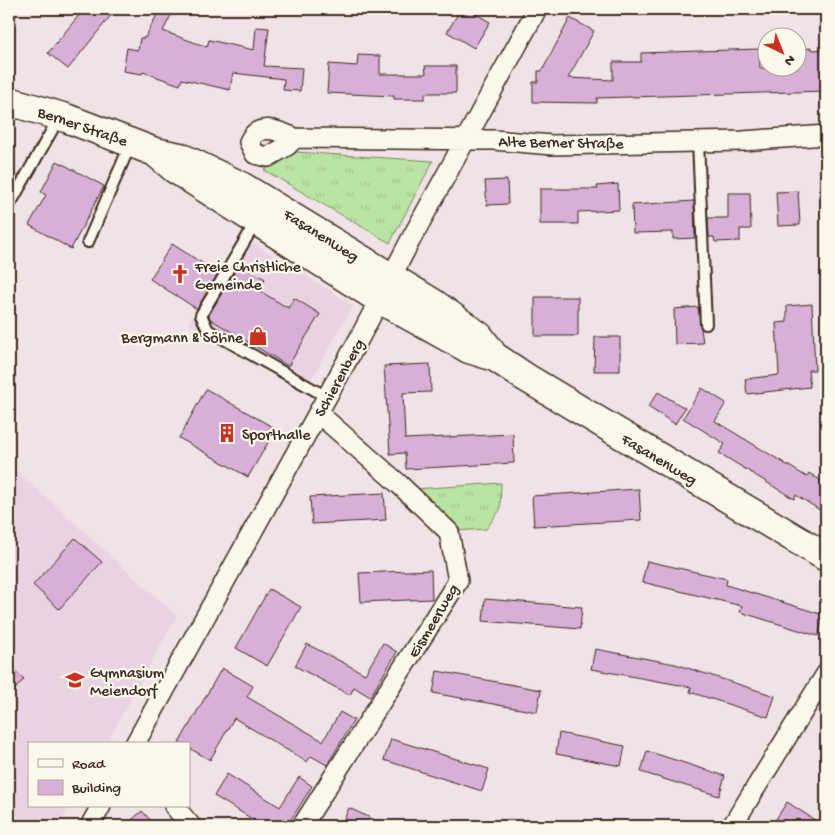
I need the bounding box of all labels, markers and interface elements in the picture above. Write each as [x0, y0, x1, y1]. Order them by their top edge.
north arrow [758, 28, 808, 78]
text: N [780, 50, 798, 69]
street label: Berner Straße [33, 104, 130, 153]
street label: Alte Berner Straße [498, 134, 625, 155]
street label: Fasanenweg [278, 206, 361, 268]
place label: Freie Christliche Gemeinde [194, 259, 301, 296]
church icon: Freie Christliche Gemeinde [169, 263, 191, 285]
shop icon: Bergmann & Söhne [247, 325, 269, 347]
place label: Bergmann & Söhne [120, 330, 244, 349]
street label: Schierenberg [312, 336, 370, 421]
building icon: Sporthalle [216, 422, 238, 444]
place label: Sporthalle [242, 427, 311, 446]
street label: Fasanenweg [616, 430, 700, 491]
street label: Eismeerweg [406, 581, 464, 662]
place label: Gymnasium Meiendorf [90, 665, 165, 702]
school or university icon: Gymnasium Meiendorf [64, 669, 86, 691]
legend [28, 742, 190, 808]
text: Road [72, 756, 106, 774]
text: Building [71, 780, 121, 798]

